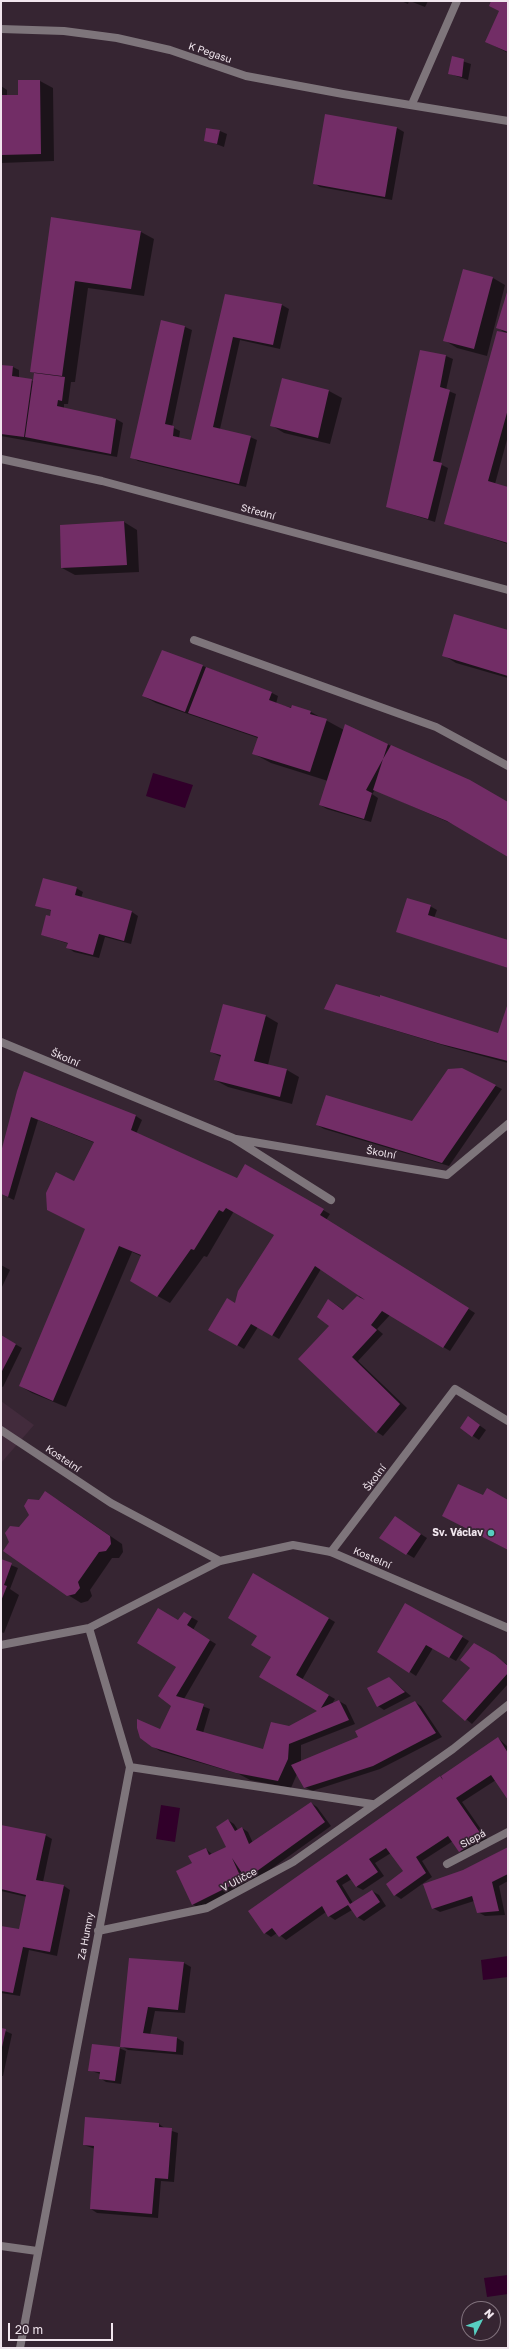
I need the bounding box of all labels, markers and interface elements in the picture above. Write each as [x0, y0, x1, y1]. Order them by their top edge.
street label: K Pegasu [187, 40, 233, 66]
street label: Střední [240, 502, 276, 522]
street label: Školní [49, 1047, 81, 1069]
street label: Školní [365, 1144, 397, 1162]
street label: Kostelní [43, 1443, 83, 1475]
street label: Školní [361, 1462, 389, 1494]
place label: Sv. Václav [432, 1527, 483, 1539]
marker: Sv. Václav [486, 1528, 496, 1538]
street label: Kostelní [351, 1545, 393, 1571]
street label: Slepá [458, 1827, 488, 1851]
street label: V Uličce [219, 1866, 259, 1894]
street label: Za Humny [76, 1911, 96, 1961]
north arrow [461, 2301, 501, 2341]
text: N [482, 2306, 497, 2321]
scale bar [10, 2315, 115, 2341]
text: 20 m [15, 2322, 43, 2337]

